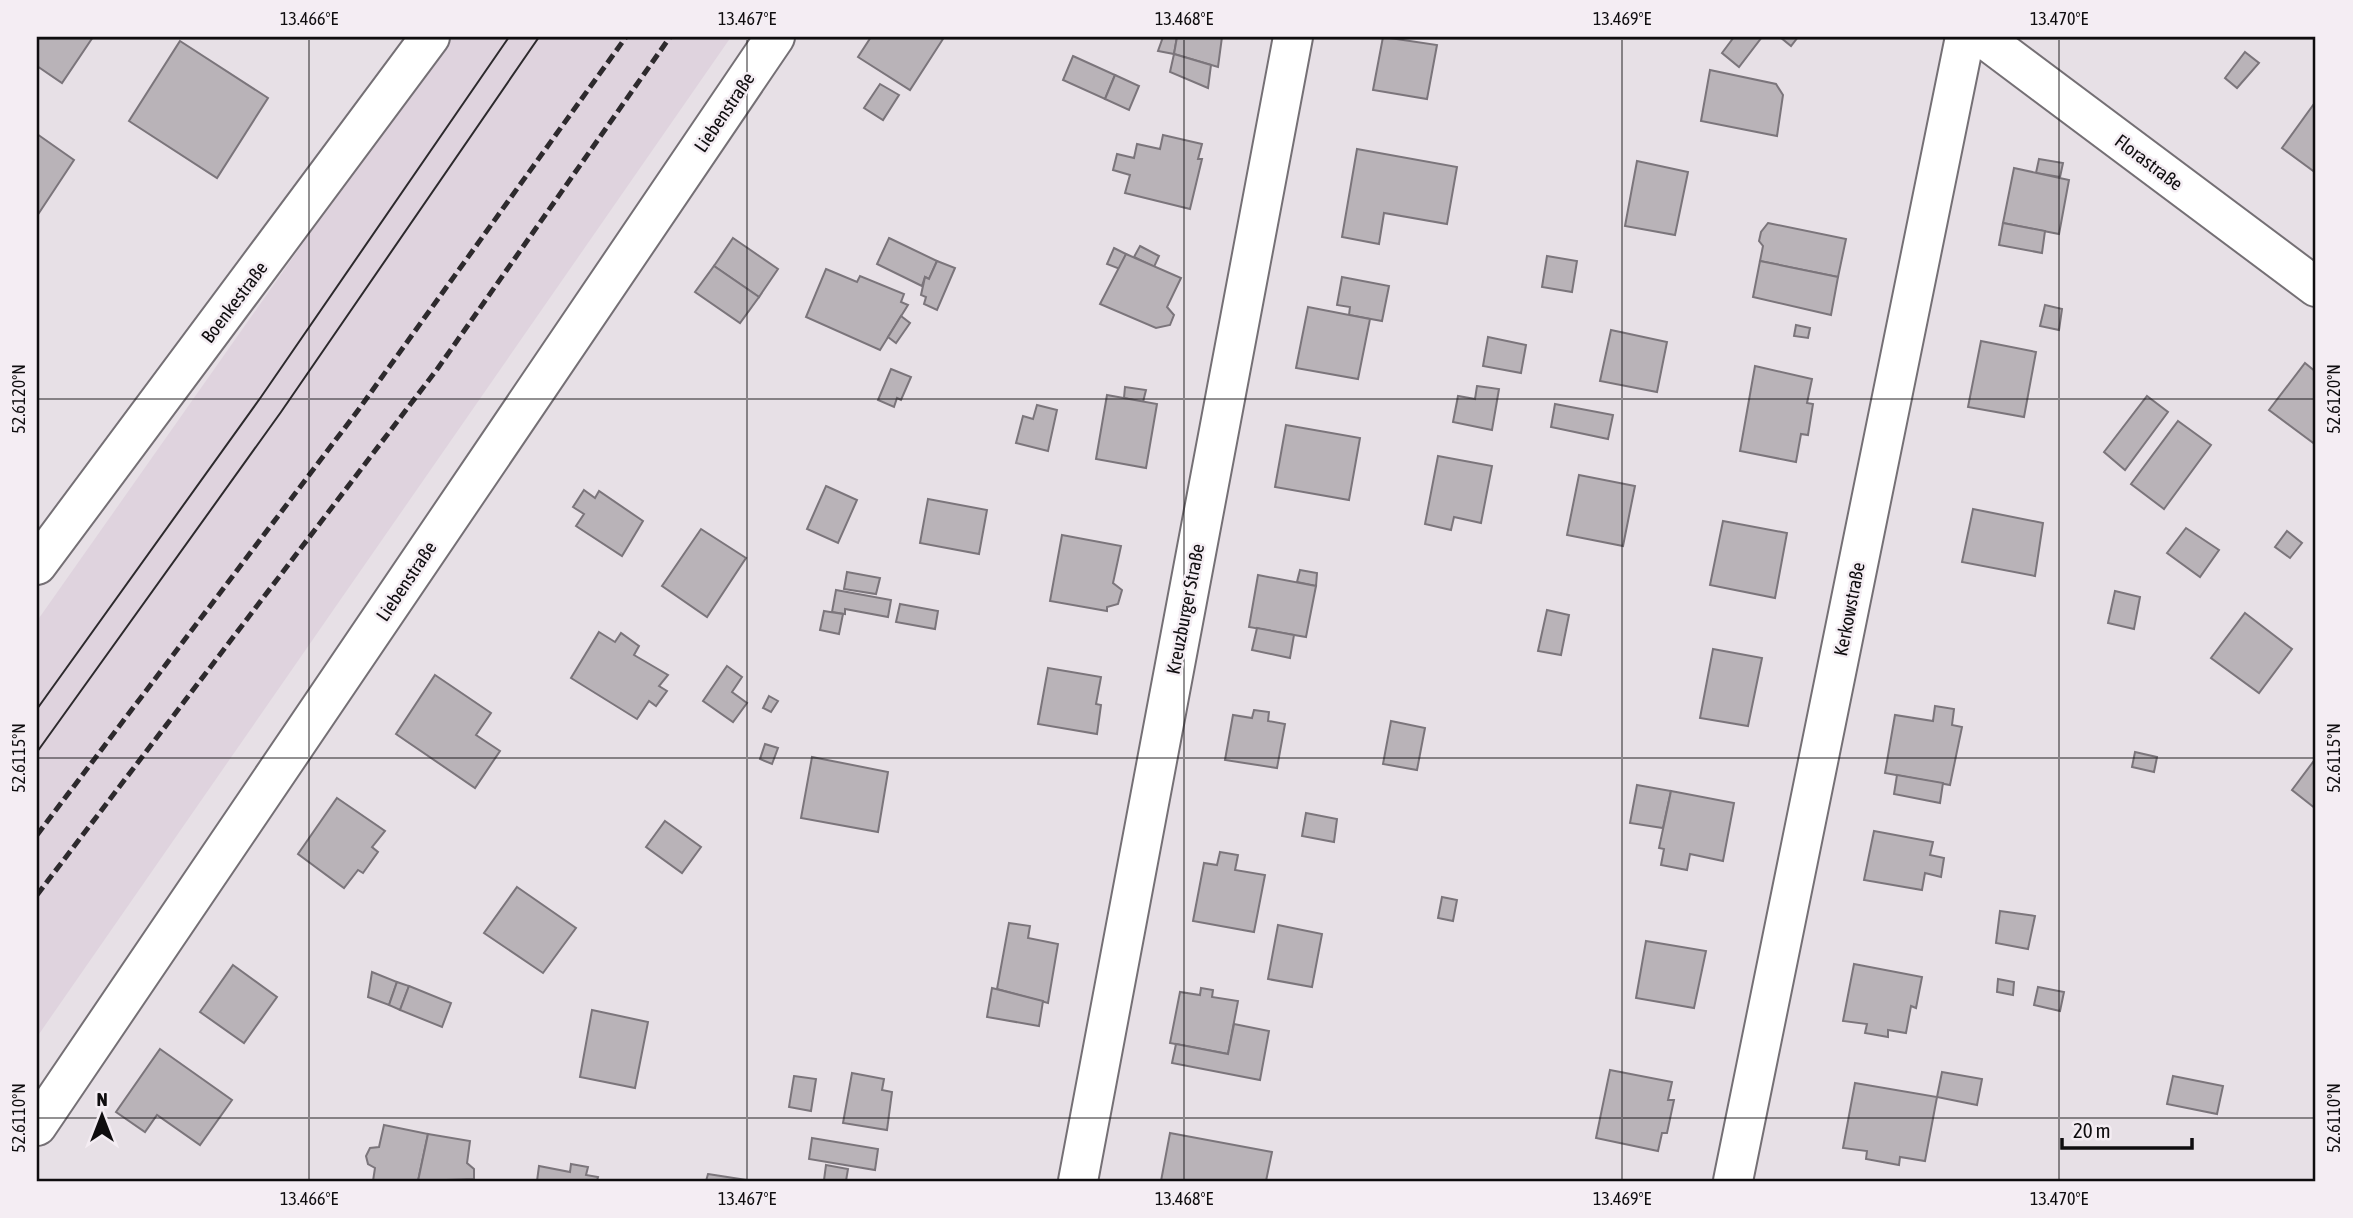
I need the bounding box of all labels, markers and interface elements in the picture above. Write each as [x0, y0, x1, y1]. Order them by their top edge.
text: 13.466°E [280, 8, 338, 29]
text: 13.467°E [718, 8, 776, 29]
text: 13.468°E [1155, 8, 1213, 29]
text: 13.469°E [1593, 8, 1651, 29]
text: 13.470°E [2030, 8, 2088, 29]
street label: Liebenstraße [689, 68, 759, 156]
street label: Florastraße [2111, 129, 2187, 195]
street label: Boenkestraße [196, 257, 272, 347]
text: 52.6120°N [8, 364, 29, 434]
text: 52.6120°N [2323, 364, 2344, 434]
street label: Liebenstraße [371, 537, 441, 625]
street label: Kreuzburger Straße [1162, 542, 1208, 676]
street label: Kerkowstraße [1829, 560, 1869, 658]
text: 52.6115°N [8, 723, 29, 793]
text: 52.6115°N [2323, 723, 2344, 793]
north arrow [66, 1082, 136, 1152]
text: 52.6110°N [8, 1083, 29, 1153]
text: 52.6110°N [2323, 1083, 2344, 1153]
text: N [96, 1088, 108, 1110]
scale bar [2062, 1106, 2192, 1150]
text: 20 m [2073, 1118, 2111, 1142]
text: 13.466°E [280, 1188, 338, 1209]
text: 13.467°E [718, 1188, 776, 1209]
text: 13.468°E [1155, 1188, 1213, 1209]
text: 13.469°E [1593, 1188, 1651, 1209]
text: 13.470°E [2030, 1188, 2088, 1209]

